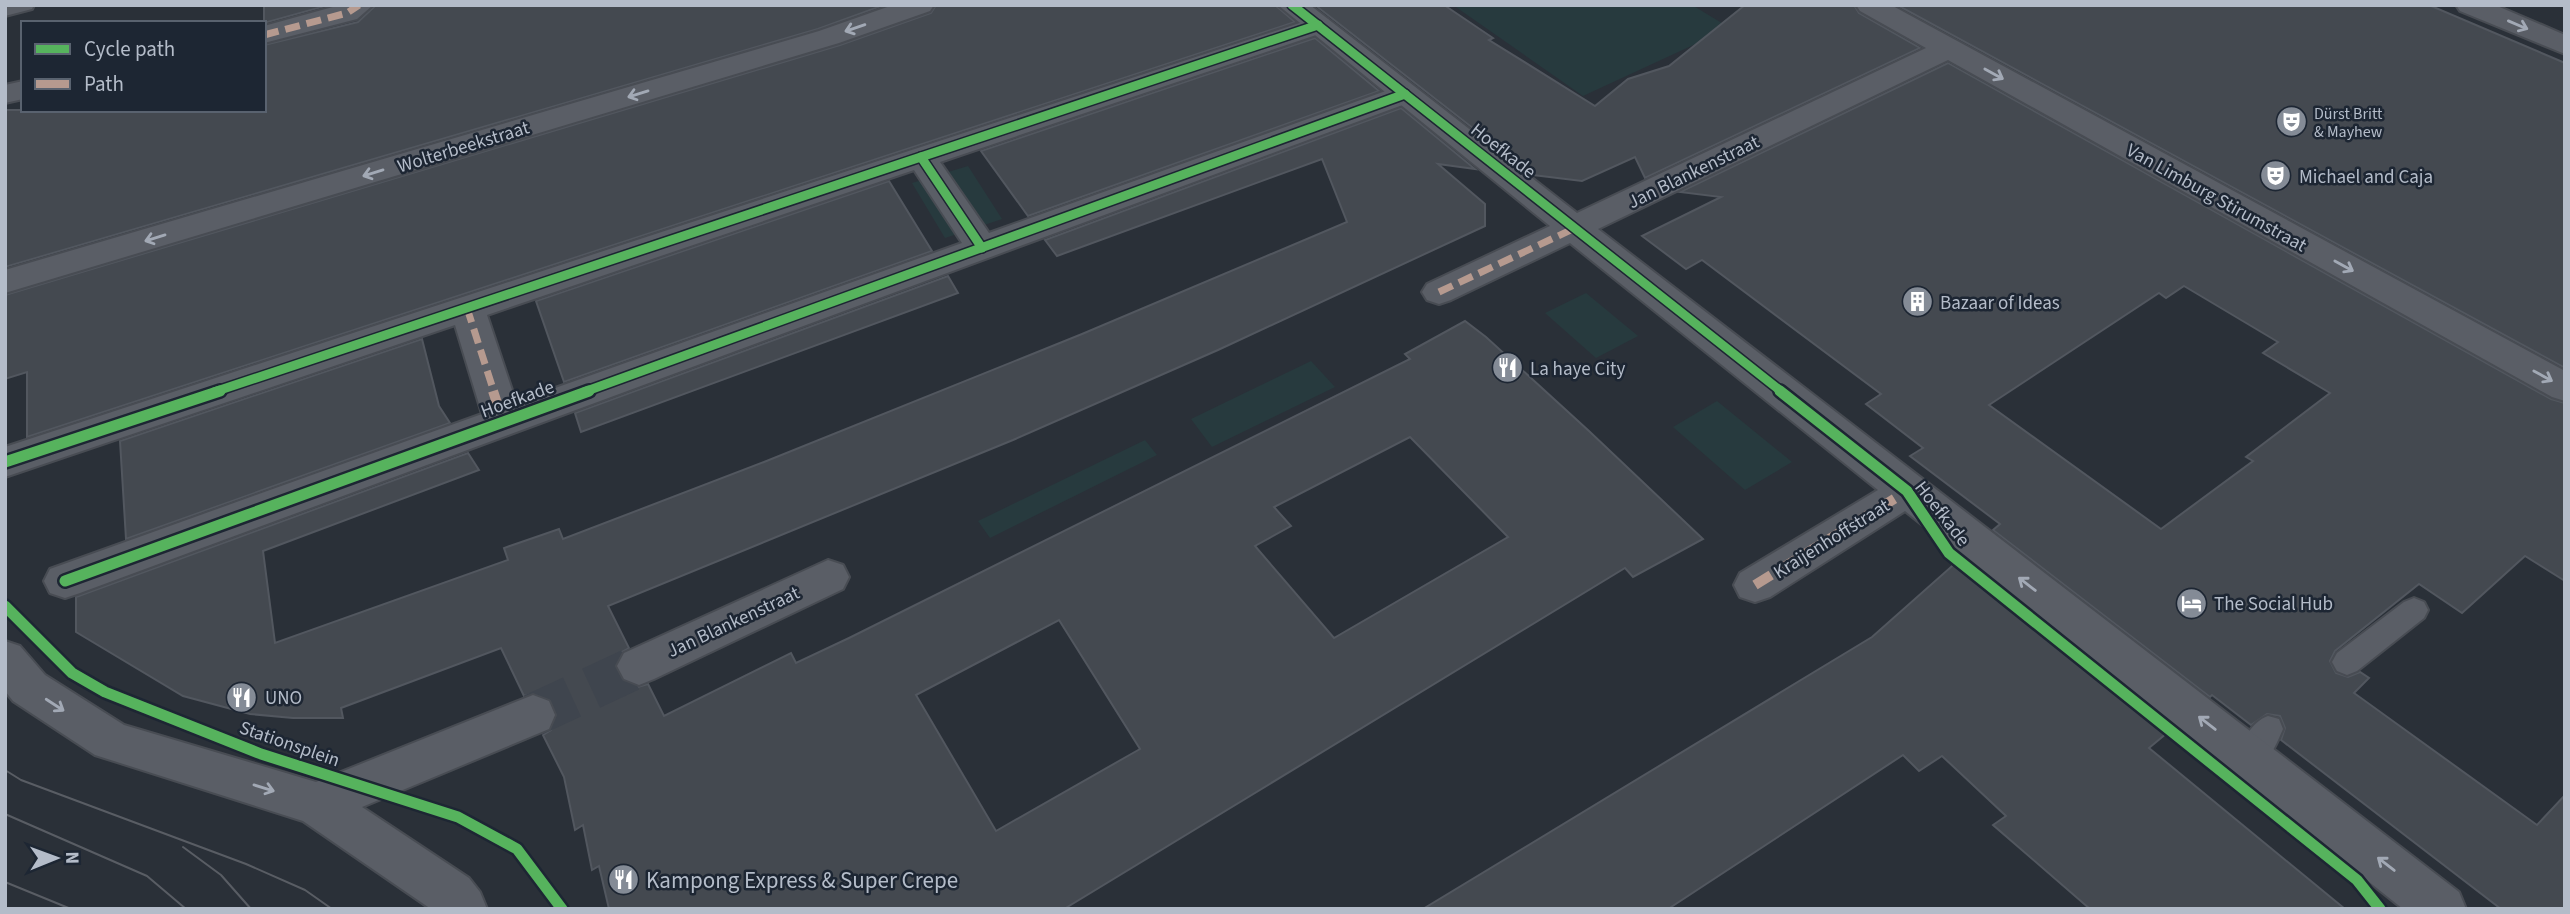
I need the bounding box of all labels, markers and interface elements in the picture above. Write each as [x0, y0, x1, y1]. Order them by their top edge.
one-way arrow [2506, 19, 2528, 32]
legend [21, 21, 266, 112]
one-way arrow [845, 23, 867, 35]
text: Cycle path [84, 34, 175, 64]
one-way arrow [1983, 68, 2003, 82]
text: Path [84, 69, 124, 99]
one-way arrow [627, 88, 649, 101]
place label: Dürst Britt & Mayhew [2314, 103, 2383, 143]
theatre icon: Dürst Britt & Mayhew [2274, 105, 2308, 139]
street label: Wolterbeekstraat [394, 114, 533, 180]
street label: Hoefkade [1465, 117, 1541, 185]
street label: Jan Blankenstraat [1623, 129, 1764, 216]
street label: Van Limburg Stirumstraat [2121, 137, 2312, 259]
theatre icon: Michael and Caja [2259, 159, 2293, 193]
place label: Michael and Caja [2299, 164, 2433, 191]
one-way arrow [362, 167, 384, 180]
one-way arrow [144, 232, 166, 245]
one-way arrow [2333, 259, 2353, 273]
building icon: Bazaar of Ideas [1900, 285, 1934, 319]
place label: Bazaar of Ideas [1940, 290, 2060, 317]
restaurant icon: La haye City [1490, 351, 1524, 385]
place label: La haye City [1530, 356, 1625, 383]
one-way arrow [2532, 370, 2553, 383]
street label: Hoefkade [477, 374, 558, 425]
street label: Hoefkade [1908, 476, 1976, 552]
street label: Kraijenhoffstraat [1768, 492, 1896, 586]
one-way arrow [2019, 577, 2037, 592]
street label: Jan Blankenstraat [663, 580, 805, 665]
hotel icon: The Social Hub [2174, 586, 2208, 620]
place label: The Social Hub [2214, 591, 2333, 618]
restaurant icon: UNO [225, 680, 259, 714]
place label: UNO [265, 685, 302, 712]
one-way arrow [44, 698, 64, 712]
street label: Stationsplein [236, 715, 343, 774]
one-way arrow [2199, 716, 2217, 731]
one-way arrow [253, 782, 275, 795]
north arrow [21, 823, 91, 893]
text: N [58, 851, 85, 864]
one-way arrow [2377, 857, 2396, 872]
restaurant icon: Kampong Express & Super Crepe [606, 863, 640, 897]
place label: Kampong Express & Super Crepe [646, 864, 958, 897]

